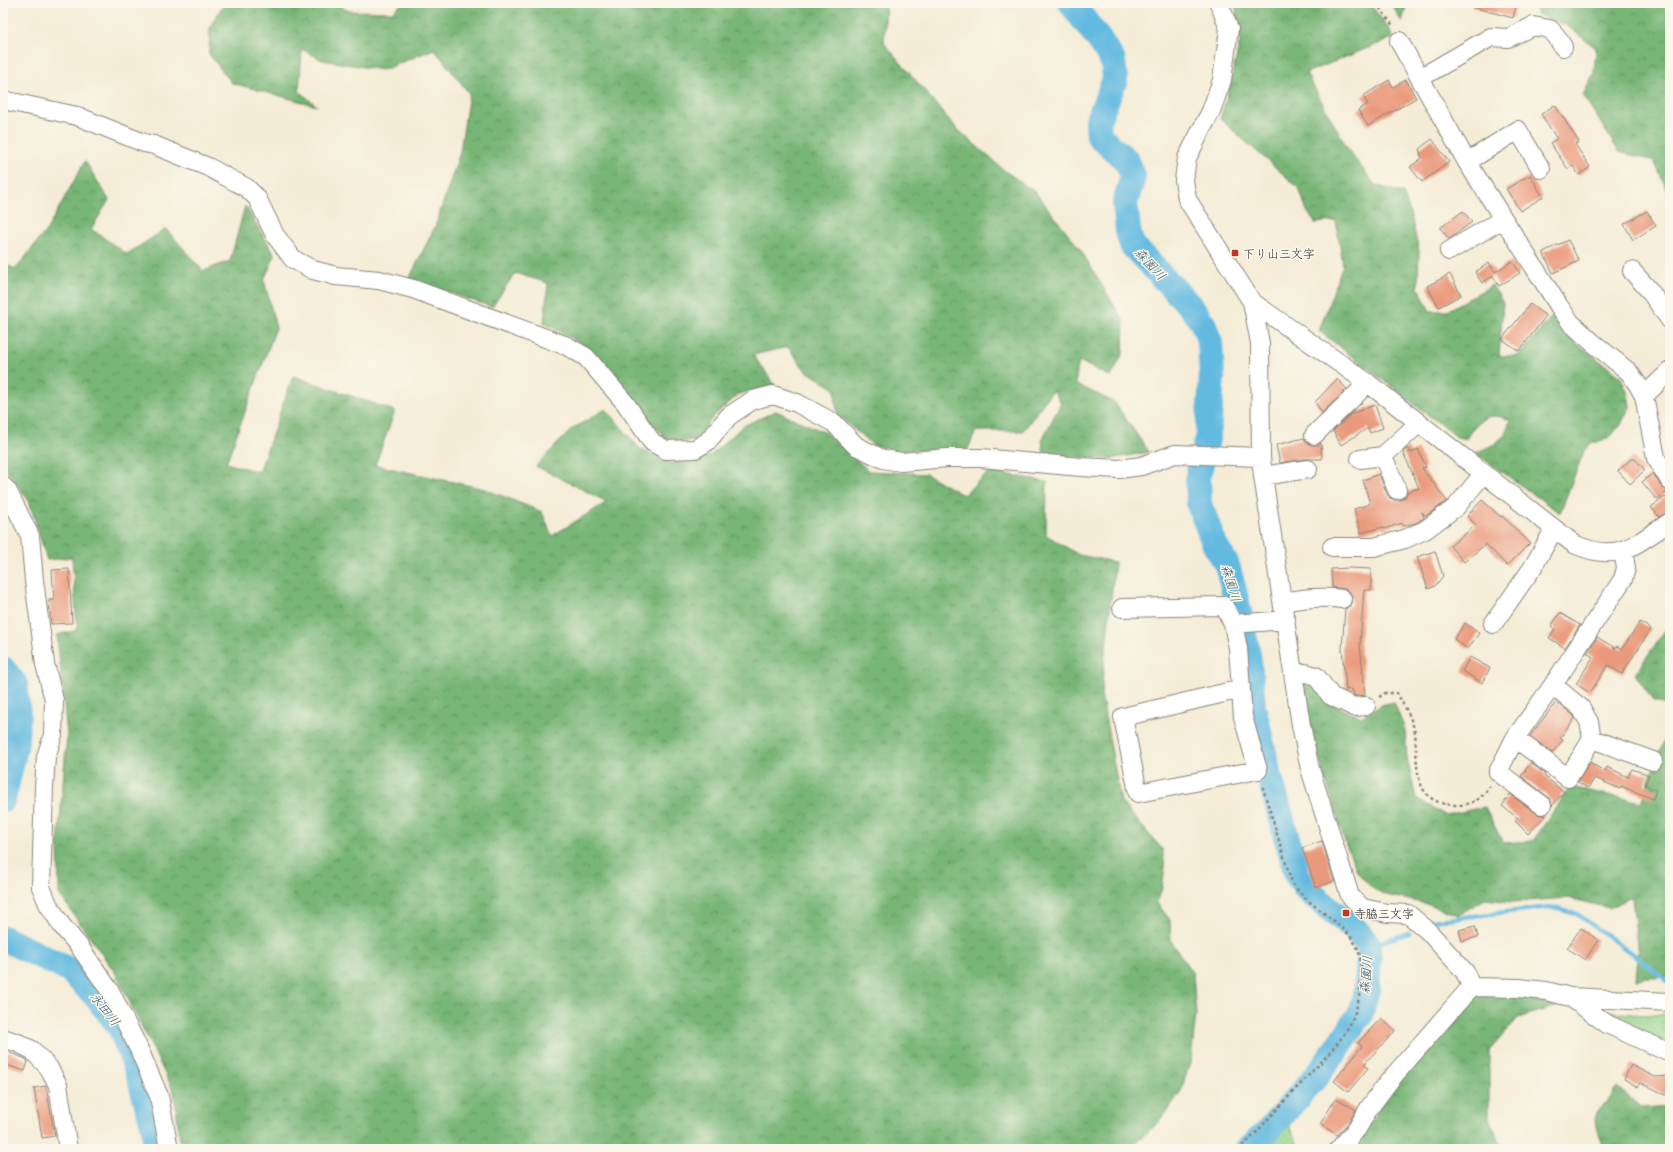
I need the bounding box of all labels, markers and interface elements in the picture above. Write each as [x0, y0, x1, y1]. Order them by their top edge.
water label: 森園川 [1130, 244, 1170, 284]
place label: 下り山三文字 [1243, 246, 1315, 261]
marker: 下り山三文字 [1230, 248, 1240, 258]
water label: 森園川 [1217, 562, 1245, 604]
place label: 寺脇三文字 [1354, 906, 1414, 921]
marker: 寺脇三文字 [1341, 908, 1351, 918]
water label: 森園川 [1356, 955, 1376, 995]
water label: 永田川 [86, 988, 124, 1030]

